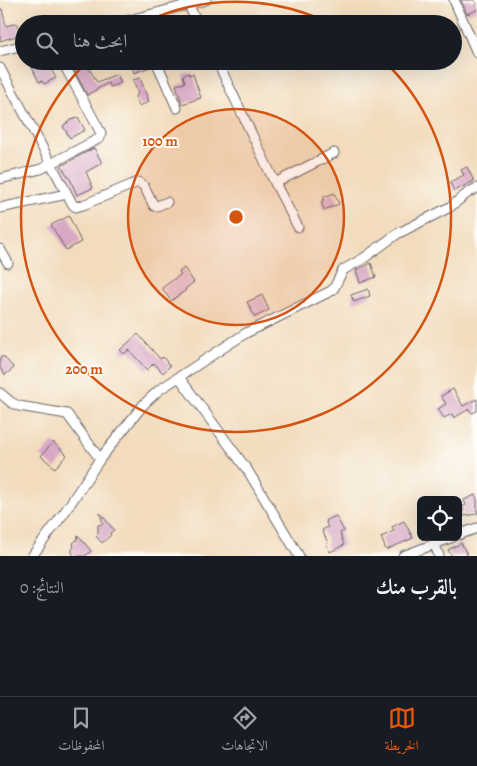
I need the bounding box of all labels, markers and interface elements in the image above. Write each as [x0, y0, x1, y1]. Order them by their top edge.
search box [15, 15, 462, 70]
text: ابحث هنا [73, 28, 127, 54]
icon: search [33, 29, 61, 57]
text: 100 m [142, 131, 178, 151]
centre of rings [227, 208, 245, 226]
text: 200 m [65, 359, 103, 379]
map controls [417, 496, 462, 541]
button: locate [417, 496, 462, 541]
text: بالقرب منك [376, 573, 457, 601]
text: النتائج: 0 [20, 577, 64, 599]
tab: المحفوظات [58, 704, 105, 759]
tab: الاتجاهات [221, 704, 268, 759]
tab: الخريطة [385, 704, 419, 759]

